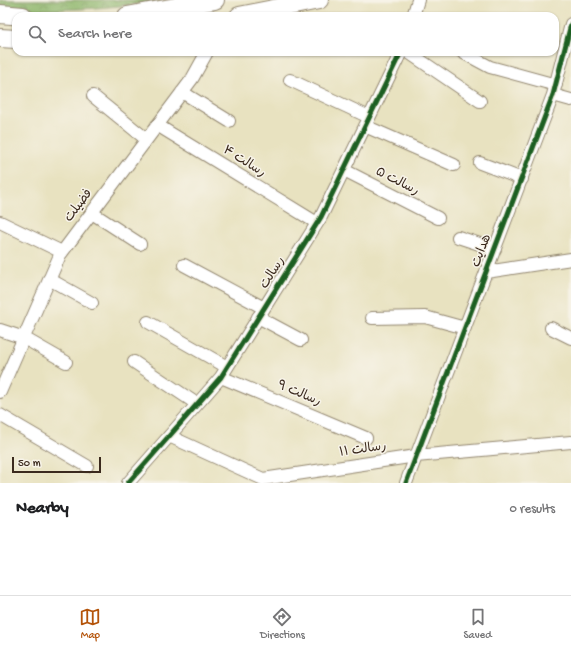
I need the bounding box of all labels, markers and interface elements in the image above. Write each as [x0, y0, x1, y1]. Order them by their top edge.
search box [12, 12, 559, 56]
icon: search [26, 23, 48, 45]
text: Search here [58, 25, 132, 43]
street label: رسالت ۴ [220, 143, 268, 181]
street label: رسالت ۵ [373, 165, 421, 199]
street label: فضیلت [62, 187, 96, 225]
street label: هدایت [469, 232, 495, 270]
street label: رسالت [257, 254, 289, 292]
street label: رسالت ۹ [275, 377, 324, 410]
street label: رسالت ۱۱ [338, 439, 388, 461]
scale bar [12, 455, 101, 474]
text: 50 m [18, 458, 40, 470]
text: Nearby [16, 499, 69, 519]
text: 0 results [509, 502, 555, 517]
tab: Map [79, 606, 101, 642]
tab: Directions [260, 606, 305, 642]
tab: Saved [463, 606, 492, 642]

